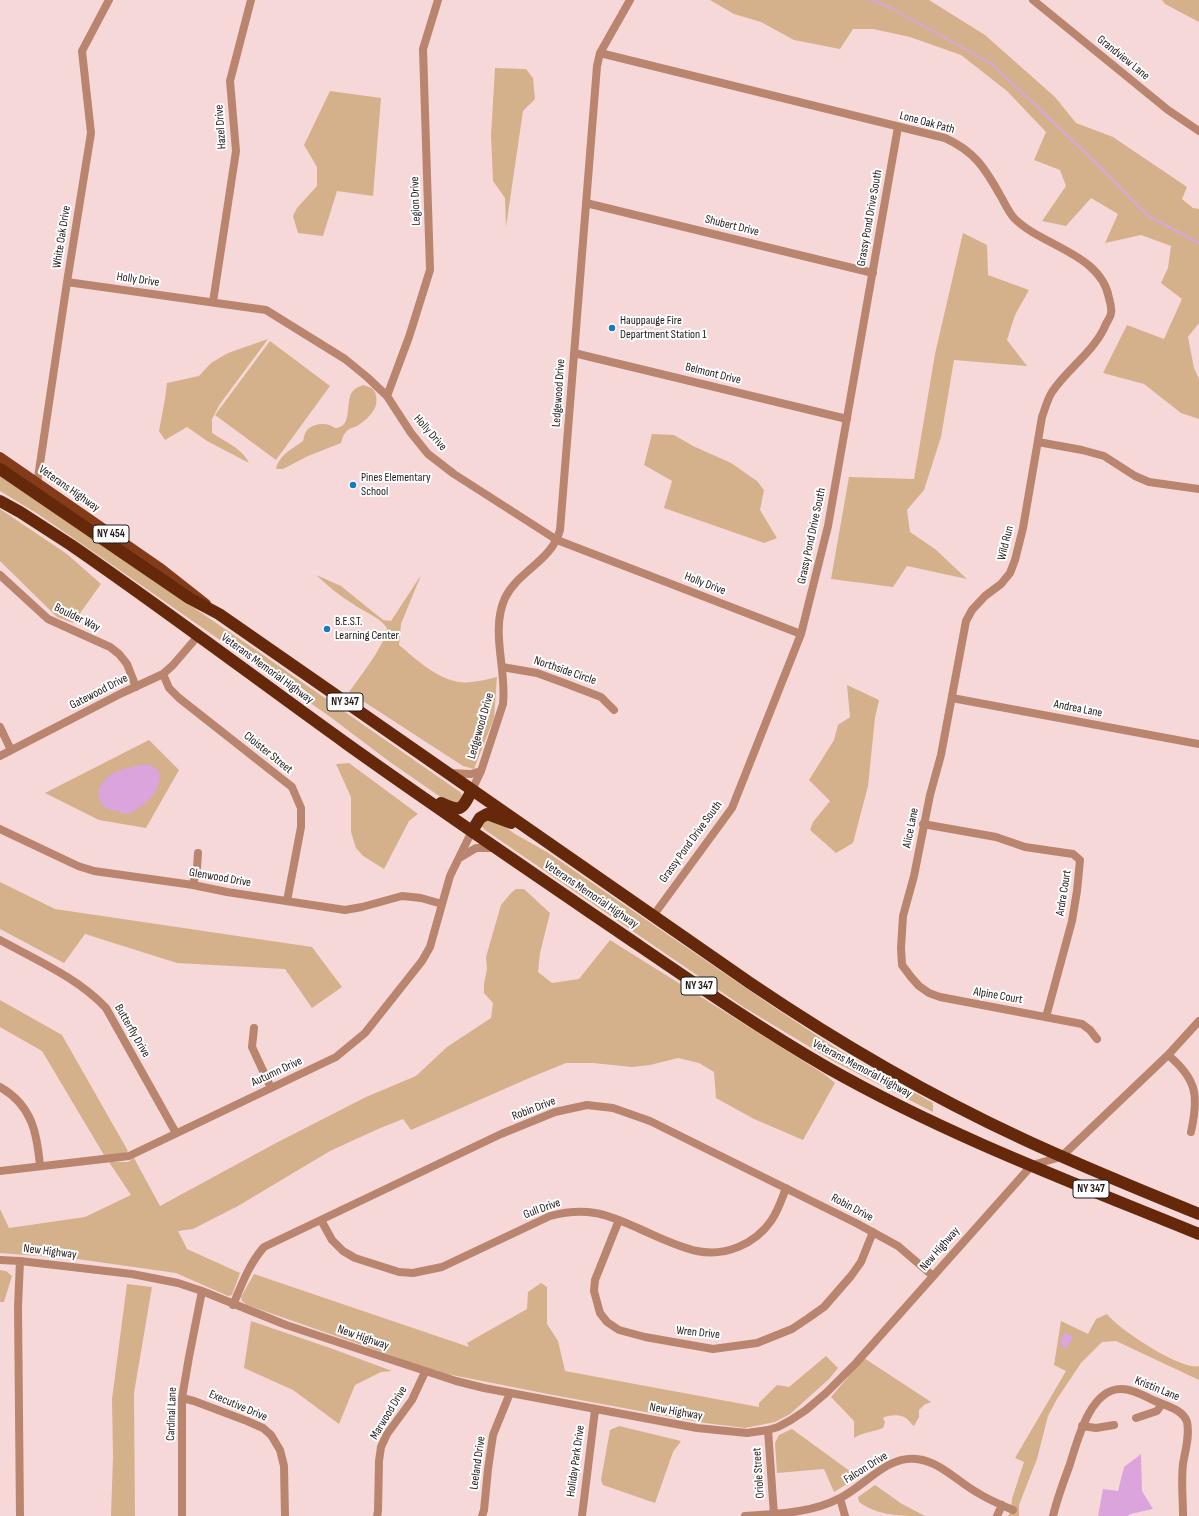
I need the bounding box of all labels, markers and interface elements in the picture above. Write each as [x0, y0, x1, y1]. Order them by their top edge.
street label: Grandview Lane [1094, 32, 1152, 84]
street label: Hazel Drive [212, 104, 230, 150]
street label: Lone Oak Path [898, 109, 956, 137]
street label: Grassy Pond Drive South [854, 169, 886, 267]
street label: Legion Drive [408, 176, 424, 226]
street label: White Oak Drive [50, 205, 74, 269]
street label: Shubert Drive [703, 212, 761, 240]
street label: Holly Drive [116, 270, 160, 290]
place label: Hauppauge Fire Department Station 1 [620, 314, 706, 342]
marker: Hauppauge Fire Department Station 1 [607, 323, 617, 333]
street label: Ledgewood Drive [549, 358, 569, 428]
street label: Belmont Drive [684, 360, 742, 388]
street label: Holly Drive [410, 412, 450, 454]
street label: Veterans Highway [36, 463, 102, 515]
place label: Pines Elementary School [361, 471, 431, 499]
marker: Pines Elementary School [348, 480, 358, 490]
street label: Grassy Pond Drive South [795, 487, 829, 585]
street label: Wild Run [995, 524, 1017, 562]
road number: NY 454 [93, 525, 129, 543]
street label: Holly Drive [682, 570, 728, 598]
street label: Boulder Way [52, 601, 102, 635]
place label: B.E.S.T. Learning Center [335, 615, 399, 643]
marker: B.E.S.T. Learning Center [322, 624, 332, 634]
street label: Veterans Memorial Highway [218, 631, 316, 707]
street label: Northside Circle [532, 654, 598, 688]
street label: Gatewood Drive [67, 671, 131, 713]
street label: Ledgewood Drive [465, 691, 497, 761]
road number: NY 347 [327, 693, 363, 711]
street label: Andrea Lane [1053, 697, 1103, 721]
street label: Cloister Street [241, 729, 295, 777]
street label: Grassy Pond Drive South [656, 798, 726, 886]
street label: Alice Lane [900, 807, 922, 849]
street label: Veterans Memorial Highway [541, 858, 641, 932]
street label: Glenwood Drive [188, 865, 252, 891]
street label: Ardra Court [1053, 869, 1075, 917]
road number: NY 347 [681, 977, 717, 995]
street label: Alpine Court [972, 985, 1024, 1007]
street label: Butterfly Drive [111, 1002, 153, 1060]
street label: Veterans Memorial Highway [810, 1037, 914, 1101]
street label: Autumn Drive [249, 1054, 305, 1090]
street label: Robin Drive [510, 1094, 558, 1124]
road number: NY 347 [1073, 1180, 1109, 1198]
street label: Robin Drive [828, 1191, 876, 1225]
street label: Gull Drive [522, 1196, 562, 1222]
street label: New Highway [917, 1224, 963, 1274]
street label: New Highway [23, 1242, 77, 1262]
street label: New Highway [335, 1322, 391, 1354]
street label: Wren Drive [675, 1324, 721, 1342]
street label: Kristin Lane [1132, 1373, 1182, 1405]
street label: Marwood Drive [367, 1384, 411, 1442]
street label: Cardinal Lane [164, 1387, 180, 1441]
street label: Executive Drive [207, 1387, 269, 1425]
street label: New Highway [648, 1400, 704, 1424]
street label: Holiday Park Drive [564, 1424, 588, 1498]
street label: Leeland Drive [467, 1435, 489, 1491]
street label: Oriole Street [750, 1447, 768, 1499]
street label: Falcon Drive [841, 1449, 891, 1487]

